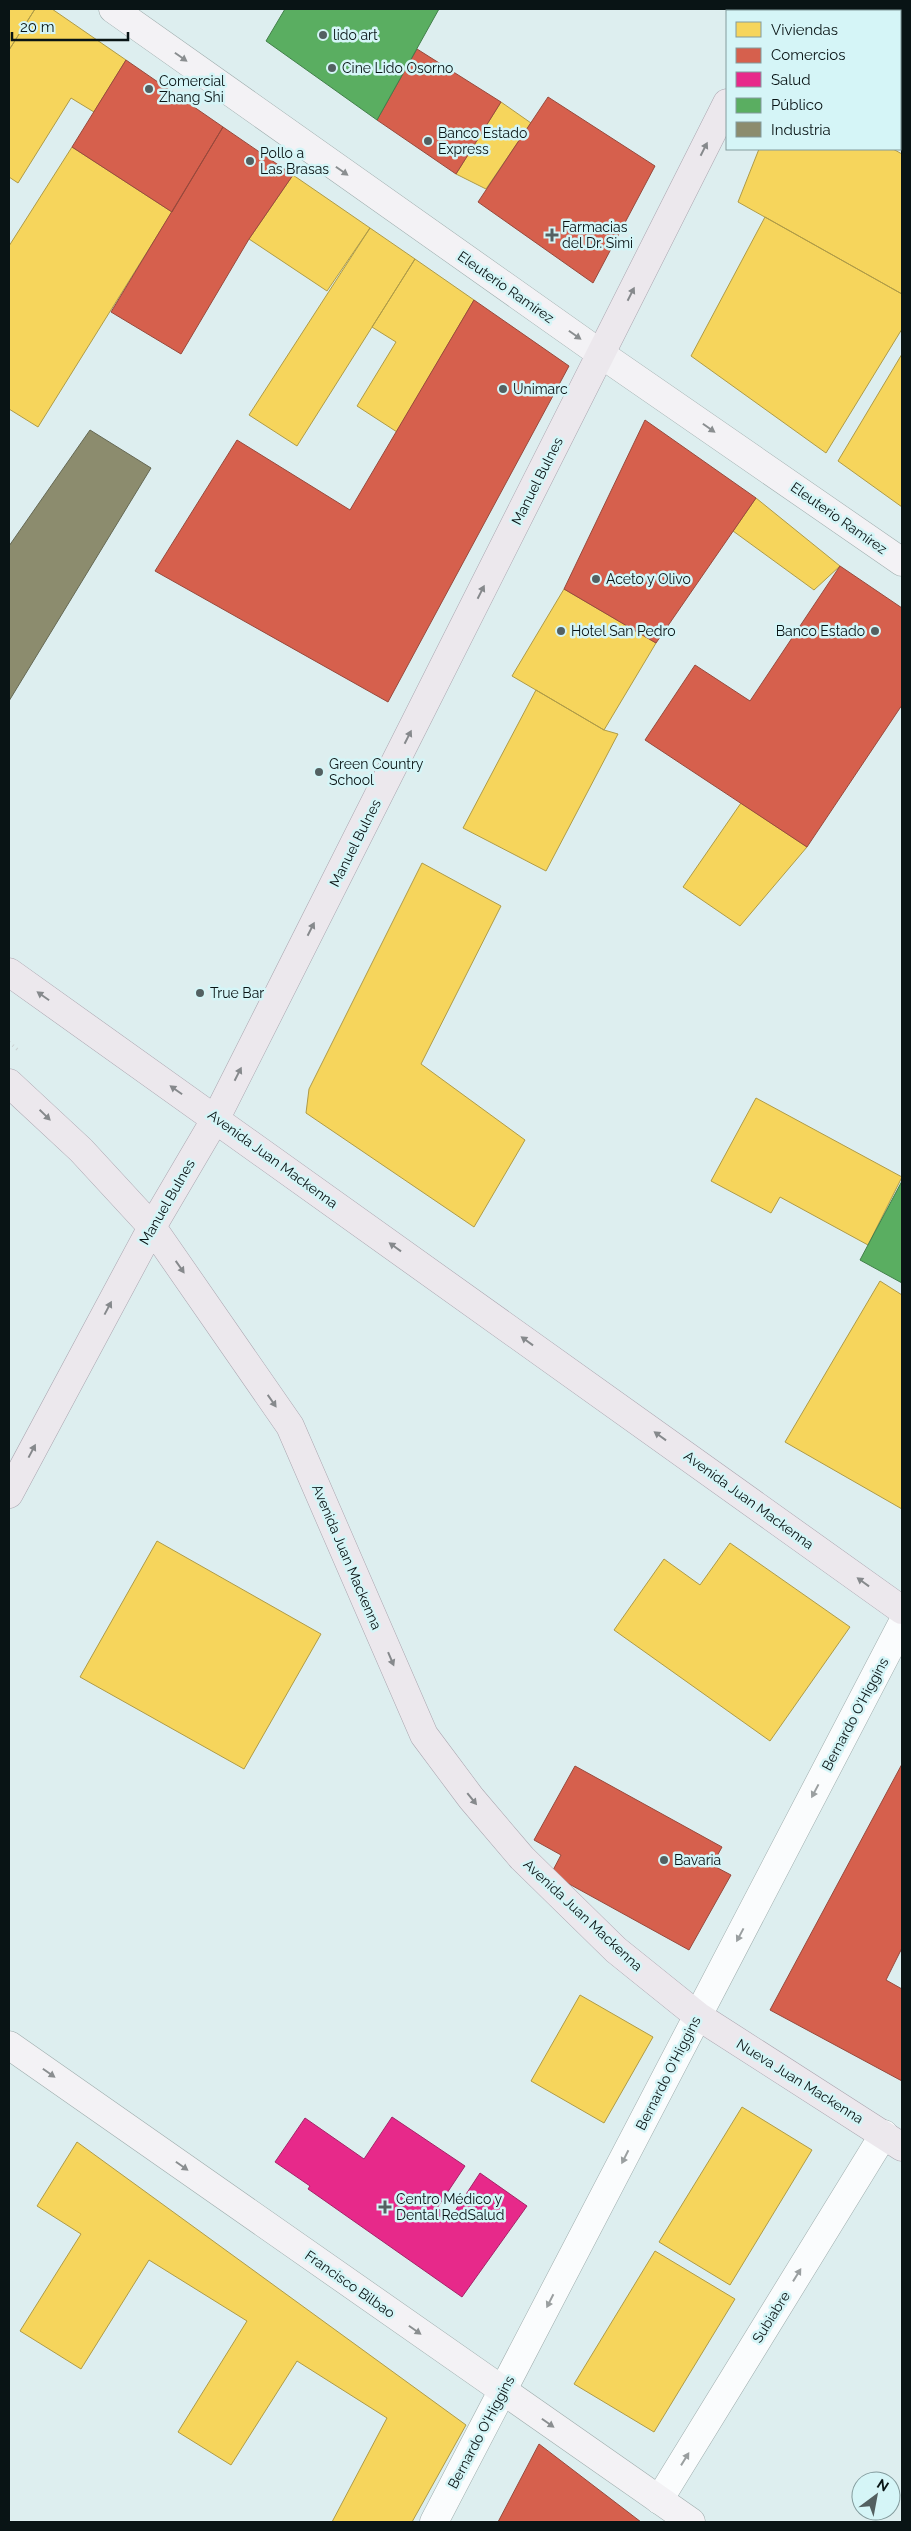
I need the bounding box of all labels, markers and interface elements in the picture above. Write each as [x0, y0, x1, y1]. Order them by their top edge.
scale bar [12, 10, 129, 42]
legend [726, 10, 901, 150]
text: 20 m [20, 18, 55, 36]
text: Viviendas [771, 21, 838, 39]
place label: lido art [333, 27, 378, 43]
marker: lido art [317, 29, 329, 41]
text: Comercios [771, 46, 846, 64]
one-way arrow [174, 52, 188, 62]
place label: Cine Lido Osorno [342, 60, 453, 76]
marker: Cine Lido Osorno [326, 62, 338, 74]
text: Salud [771, 71, 811, 89]
place label: Comercial Zhang Shi [159, 73, 225, 105]
marker: Comercial Zhang Shi [143, 83, 155, 95]
text: Público [771, 96, 823, 114]
text: Industria [771, 121, 831, 139]
place label: Banco Estado Express [438, 125, 527, 157]
marker: Banco Estado Express [422, 135, 434, 147]
one-way arrow [700, 142, 708, 157]
place label: Pollo a Las Brasas [260, 145, 329, 177]
marker: Pollo a Las Brasas [244, 155, 256, 167]
one-way arrow [336, 166, 349, 176]
place label: Farmacias del Dr. Simi [562, 219, 633, 251]
marker: Farmacias del Dr. Simi [546, 229, 558, 241]
street label: Eleuterio Ramírez [455, 248, 557, 326]
one-way arrow [627, 287, 635, 302]
one-way arrow [568, 330, 582, 340]
place label: Unimarc [513, 381, 568, 397]
marker: Unimarc [497, 383, 509, 395]
one-way arrow [702, 423, 716, 433]
street label: Manuel Bulnes [508, 434, 566, 527]
street label: Eleuterio Ramírez [788, 479, 890, 557]
place label: Aceto y Olivo [606, 571, 691, 587]
marker: Aceto y Olivo [590, 573, 602, 585]
one-way arrow [477, 585, 485, 599]
place label: Hotel San Pedro [571, 623, 676, 639]
place label: Banco Estado [776, 623, 865, 639]
marker: Hotel San Pedro [555, 625, 567, 637]
marker: Banco Estado [869, 625, 881, 637]
one-way arrow [404, 730, 412, 745]
place label: Green Country School [329, 756, 424, 788]
marker: Green Country School [313, 766, 325, 778]
street label: Manuel Bulnes [326, 796, 384, 889]
one-way arrow [307, 922, 315, 937]
place label: True Bar [210, 985, 264, 1001]
marker: True Bar [194, 987, 206, 999]
one-way arrow [36, 991, 50, 1001]
one-way arrow [234, 1067, 242, 1082]
one-way arrow [169, 1085, 183, 1095]
street label: Avenida Juan Mackenna [205, 1107, 341, 1211]
one-way arrow [39, 1109, 51, 1121]
street label: Manuel Bulnes [136, 1156, 198, 1248]
one-way arrow [388, 1242, 402, 1252]
one-way arrow [175, 1261, 185, 1274]
one-way arrow [104, 1301, 112, 1315]
one-way arrow [521, 1336, 534, 1346]
one-way arrow [267, 1394, 277, 1408]
one-way arrow [653, 1431, 666, 1441]
one-way arrow [28, 1444, 36, 1459]
street label: Avenida Juan Mackenna [681, 1448, 817, 1552]
street label: Avenida Juan Mackenna [309, 1482, 385, 1632]
one-way arrow [856, 1577, 870, 1587]
one-way arrow [387, 1652, 395, 1666]
street label: Bernardo O'Higgins [818, 1655, 892, 1773]
one-way arrow [811, 1784, 819, 1799]
one-way arrow [466, 1792, 477, 1805]
place label: Bavaria [674, 1852, 721, 1868]
marker: Bavaria [658, 1854, 670, 1866]
street label: Avenida Juan Mackenna [520, 1856, 646, 1974]
one-way arrow [736, 1928, 744, 1943]
street label: Bernardo O'Higgins [632, 2013, 704, 2133]
street label: Nueva Juan Mackenna [734, 2035, 866, 2127]
one-way arrow [42, 2068, 55, 2078]
one-way arrow [620, 2150, 629, 2164]
one-way arrow [175, 2161, 188, 2171]
place label: Centro Médico y Dental RedSalud [396, 2191, 504, 2223]
marker: Centro Médico y Dental RedSalud [378, 2200, 392, 2214]
street label: Francisco Bilbao [302, 2247, 398, 2321]
one-way arrow [793, 2269, 802, 2282]
street label: Subiabre [749, 2288, 793, 2346]
one-way arrow [545, 2295, 554, 2308]
one-way arrow [408, 2325, 422, 2335]
street label: Bernardo O'Higgins [444, 2373, 518, 2491]
one-way arrow [541, 2418, 555, 2428]
one-way arrow [680, 2452, 689, 2465]
north arrow [851, 2471, 901, 2521]
text: N [874, 2475, 892, 2495]

